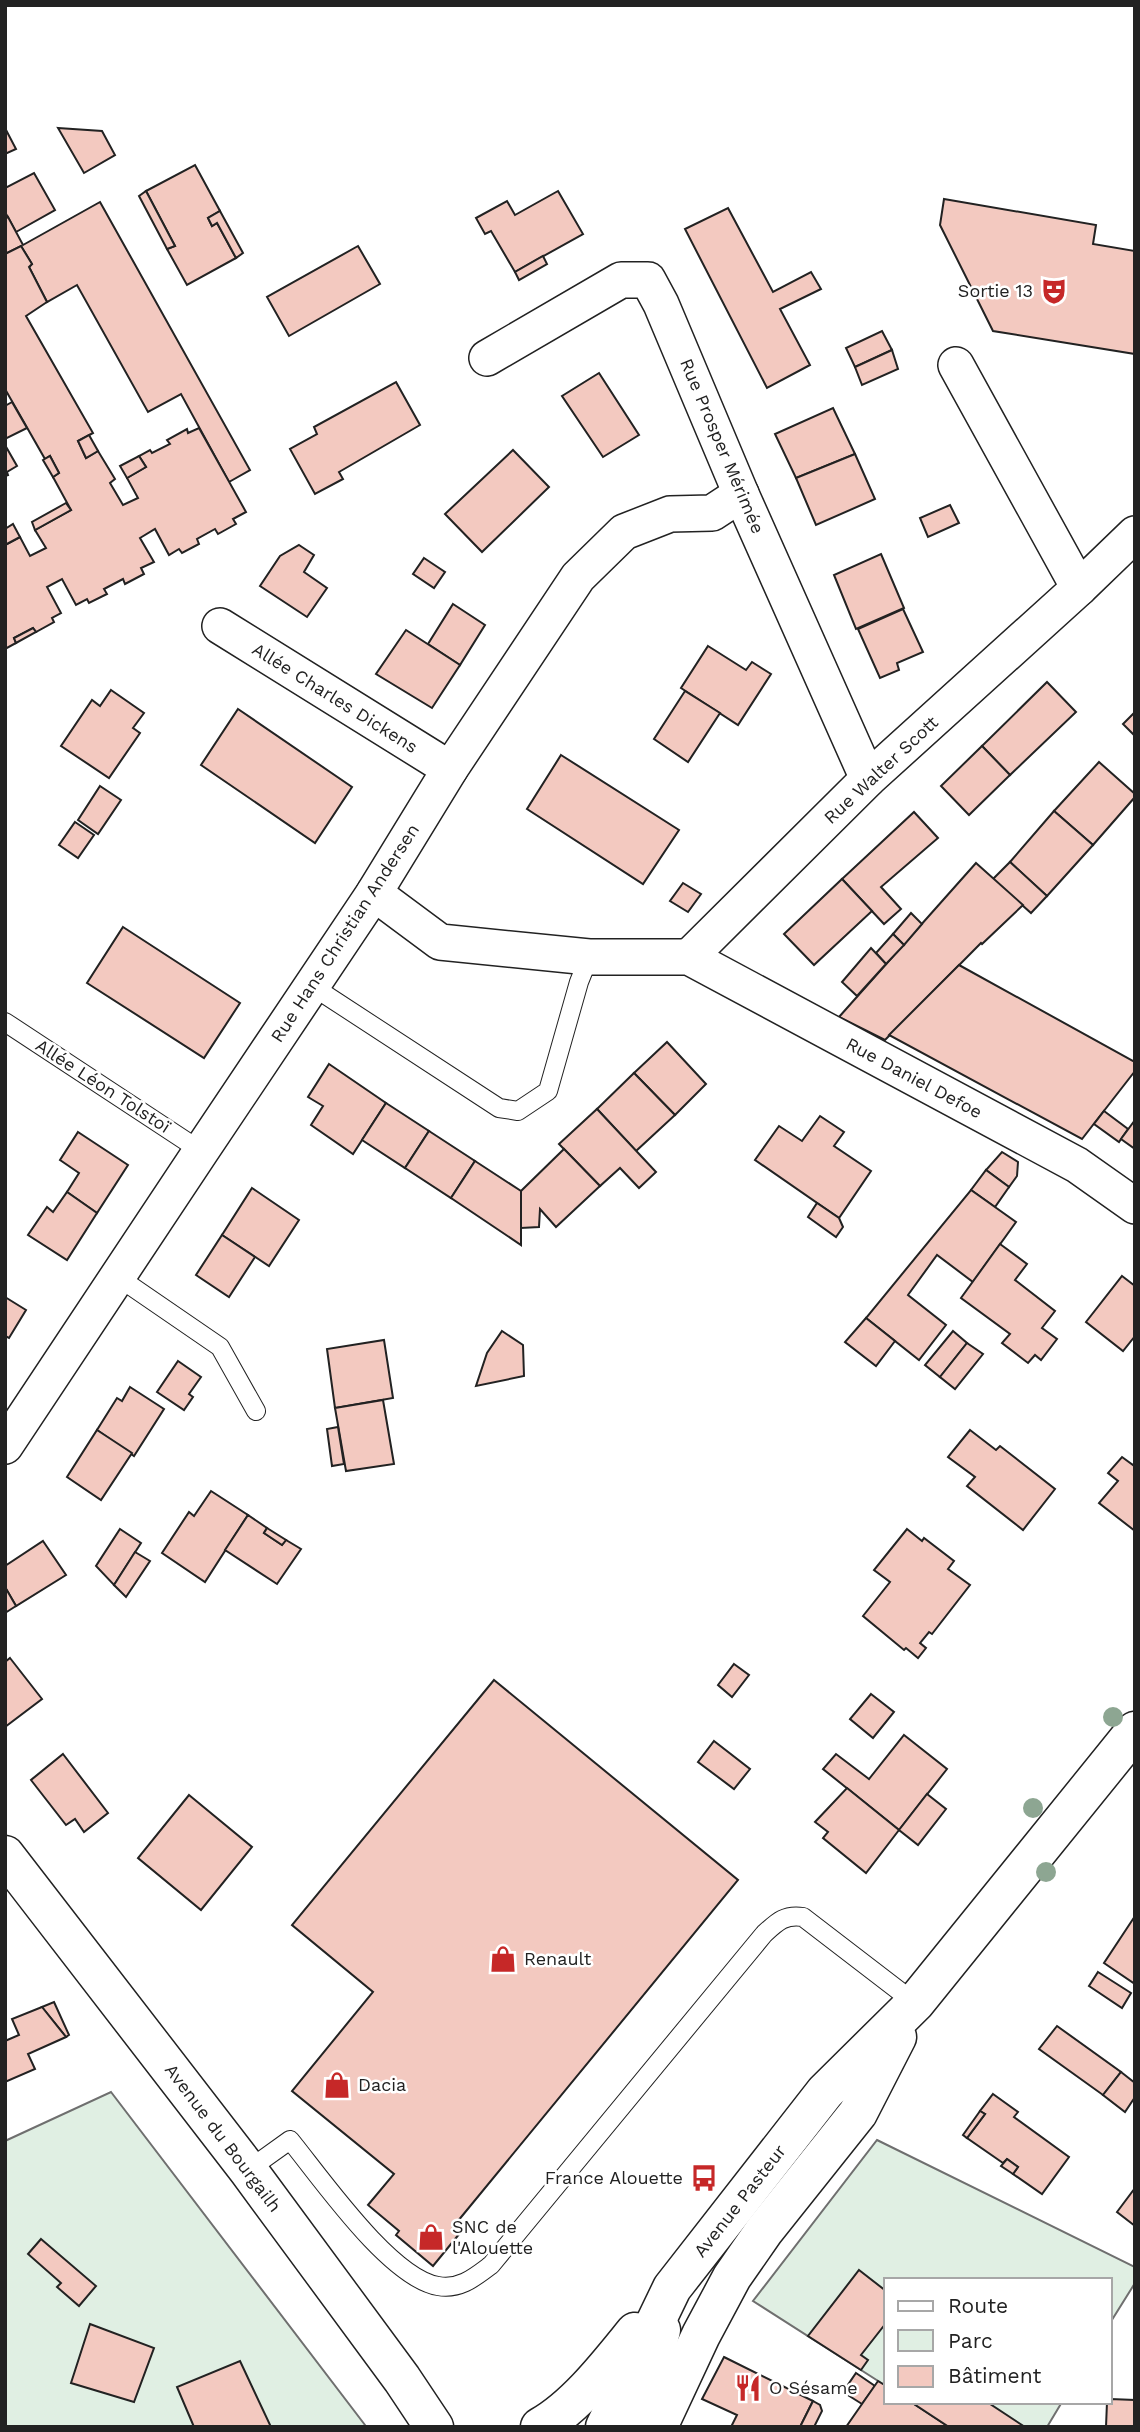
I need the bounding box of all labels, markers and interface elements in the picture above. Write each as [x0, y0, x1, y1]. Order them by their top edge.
theatre icon: Sortie 13 [1039, 276, 1069, 306]
place label: Sortie 13 [958, 280, 1033, 301]
street label: Rue Prosper Mérimée [676, 355, 769, 536]
street label: Allée Charles Dickens [249, 638, 422, 757]
street label: Rue Walter Scott [819, 711, 942, 828]
street label: Rue Hans Christian Andersen [266, 820, 423, 1046]
street label: Rue Daniel Defoe [843, 1033, 986, 1122]
street label: Allée Léon Tolstoï [32, 1034, 175, 1137]
shop icon: Renault [488, 1944, 518, 1974]
place label: Renault [524, 1948, 592, 1969]
street label: Avenue du Bourgailh [161, 2059, 286, 2216]
shop icon: Dacia [322, 2070, 352, 2100]
place label: Dacia [358, 2074, 406, 2095]
street label: Avenue Pasteur [689, 2140, 790, 2261]
bus stop icon: France Alouette [689, 2163, 719, 2193]
place label: France Alouette [545, 2167, 683, 2188]
place label: SNC de l'Alouette [452, 2216, 533, 2258]
shop icon: SNC de l'Alouette [416, 2222, 446, 2252]
legend [884, 2278, 1112, 2404]
text: Route [948, 2293, 1008, 2318]
text: Parc [948, 2328, 993, 2353]
text: Bâtiment [948, 2363, 1042, 2388]
restaurant icon: O Sésame [733, 2373, 763, 2403]
place label: O Sésame [769, 2377, 858, 2398]

